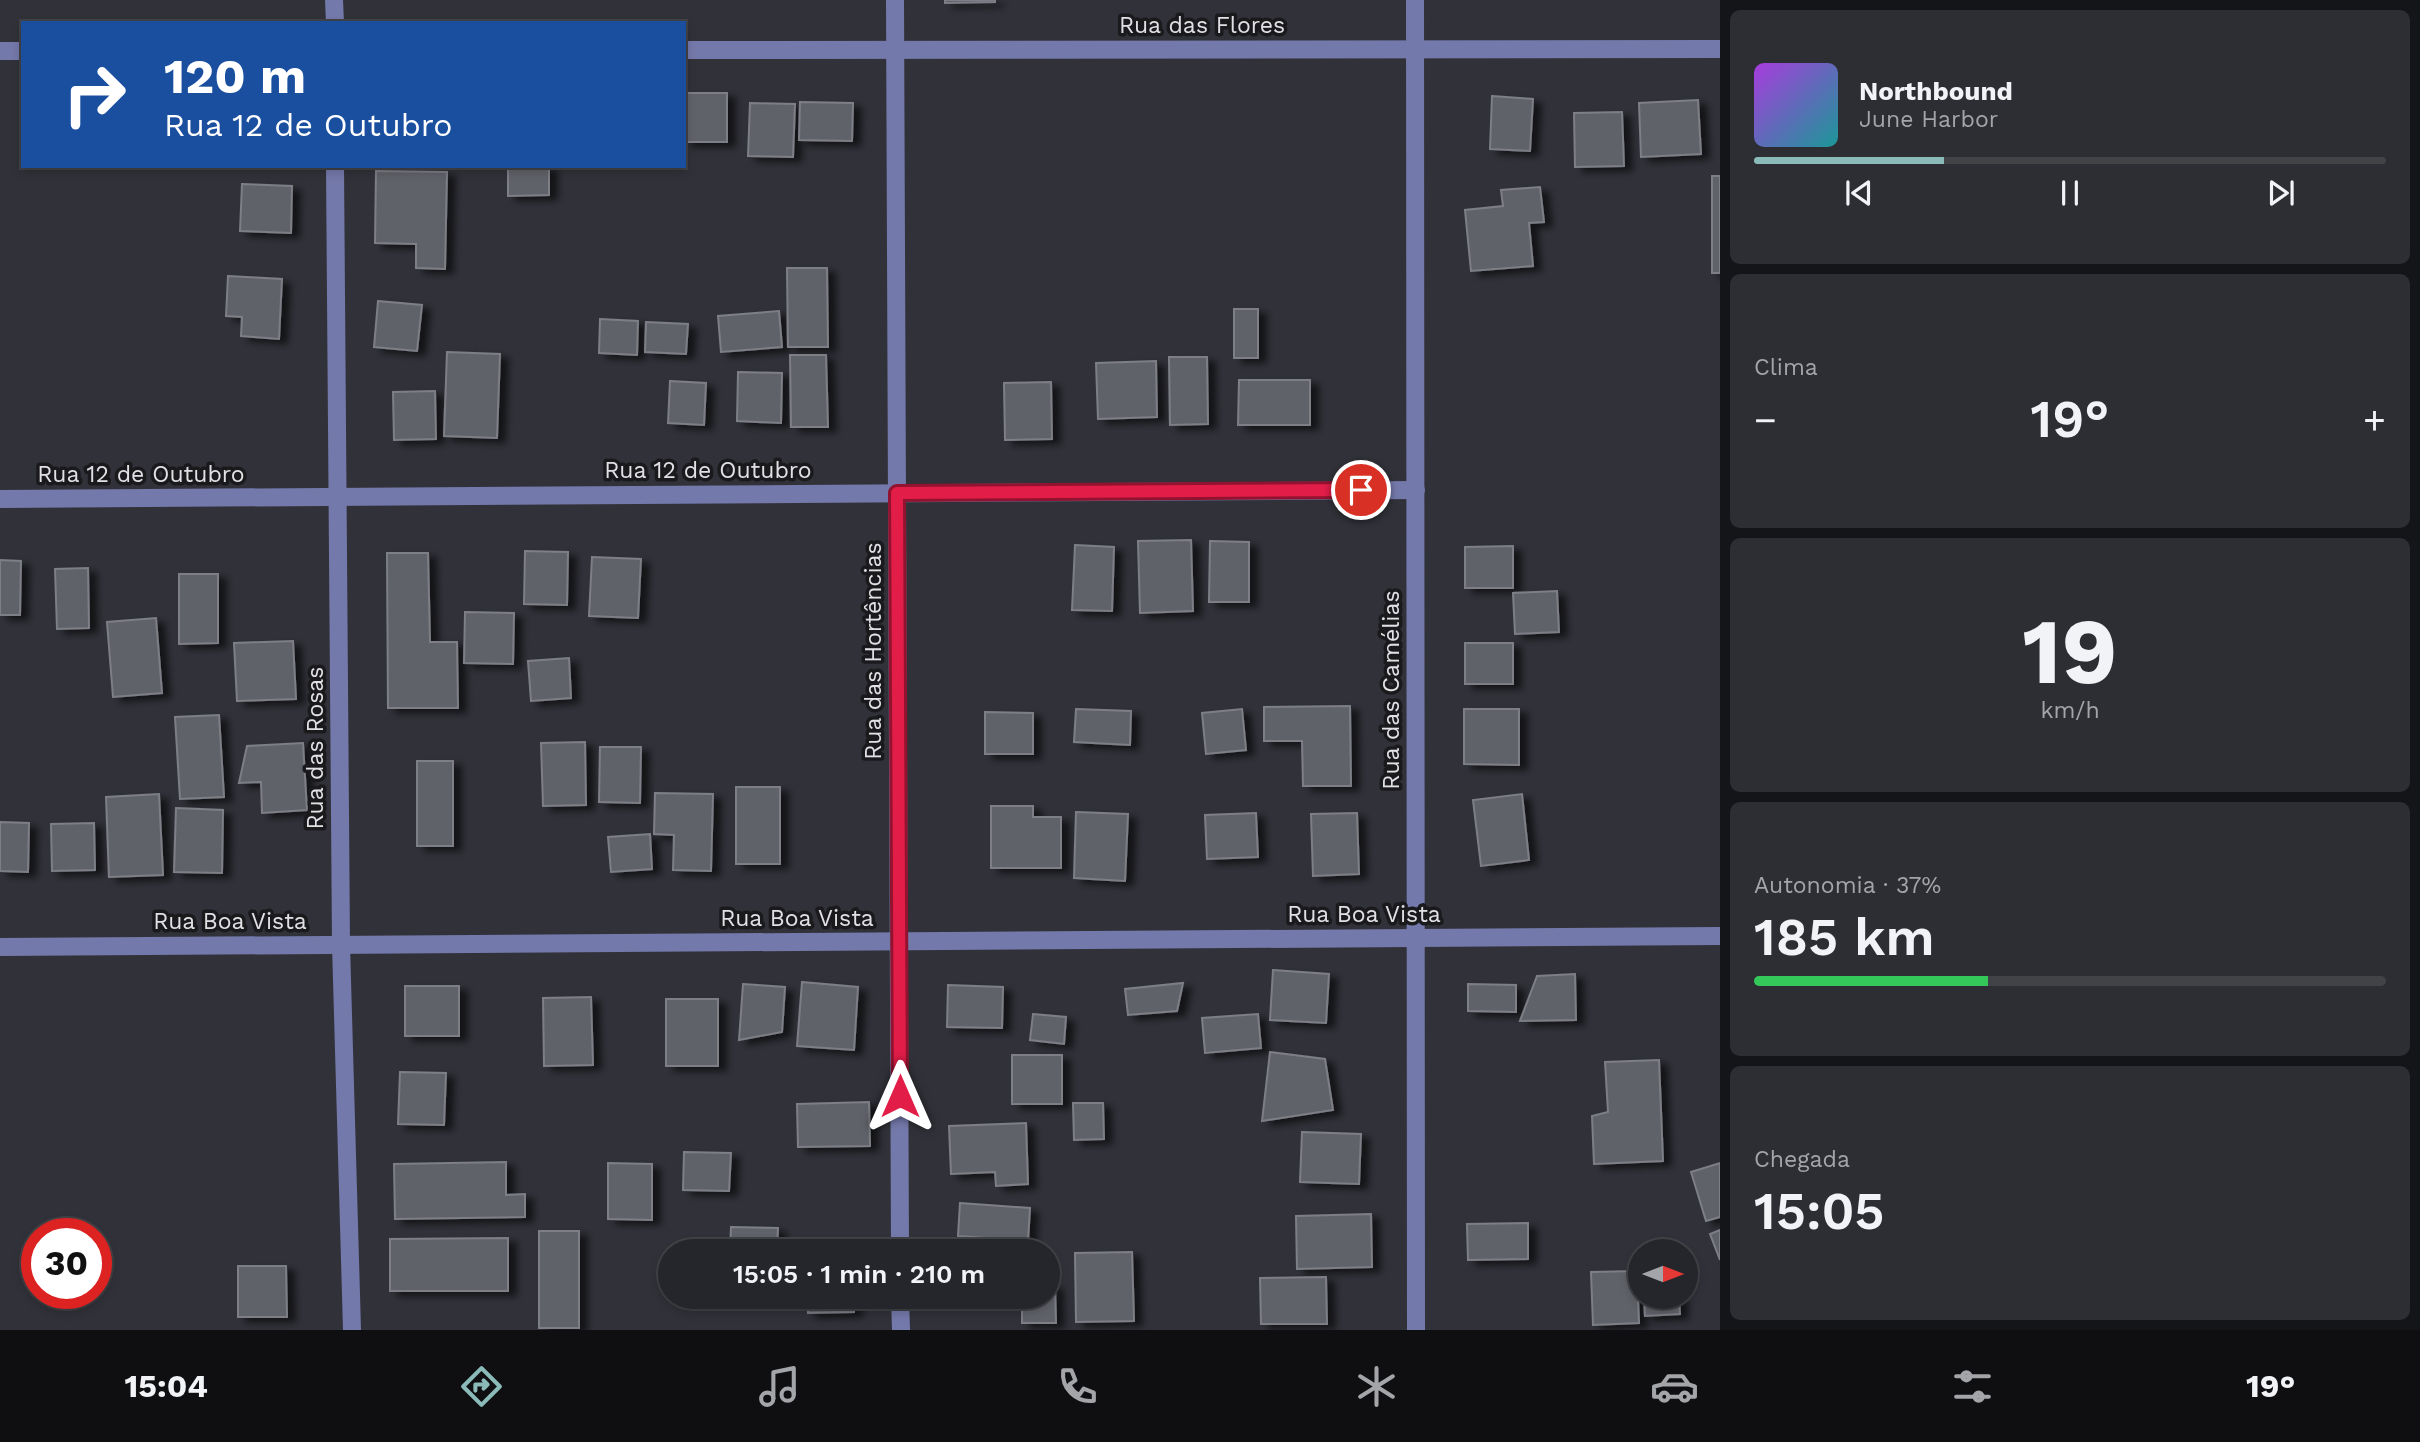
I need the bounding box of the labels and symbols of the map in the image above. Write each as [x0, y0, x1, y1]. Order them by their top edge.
street label: Rua das Flores [1119, 12, 1285, 39]
street label: Rua 12 de Outubro [604, 457, 812, 484]
pin [1331, 460, 1391, 520]
street label: Rua 12 de Outubro [37, 461, 245, 488]
street label: Rua das Hortências [860, 542, 887, 760]
street label: Rua das Camélias [1378, 590, 1405, 790]
street label: Rua das Rosas [302, 667, 329, 829]
street label: Rua Boa Vista [1287, 901, 1441, 928]
street label: Rua Boa Vista [720, 905, 874, 932]
street label: Rua Boa Vista [153, 908, 307, 935]
position arrow [863, 1059, 937, 1133]
speed limit sign: 30 [21, 1218, 112, 1309]
north arrow [1628, 1239, 1698, 1309]

